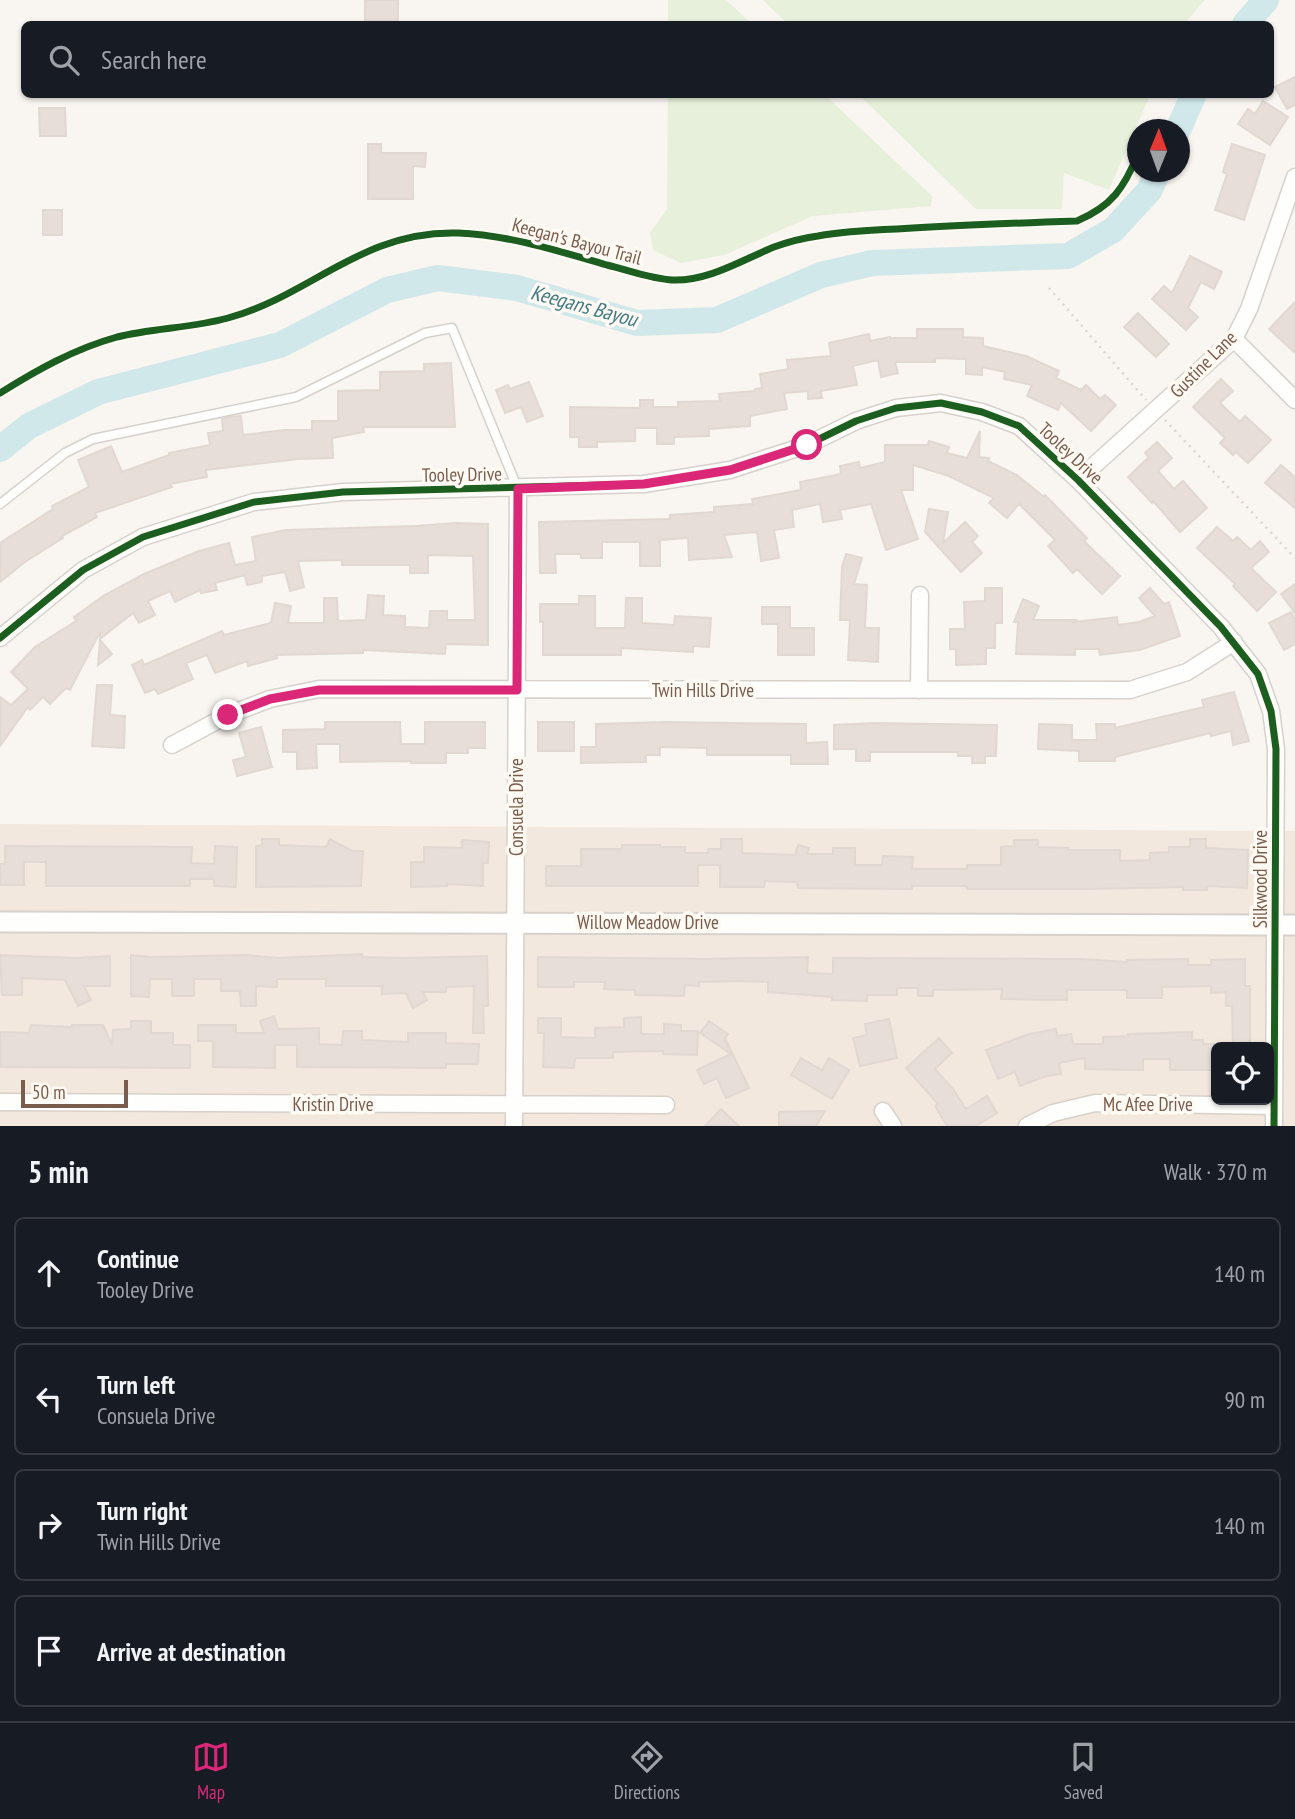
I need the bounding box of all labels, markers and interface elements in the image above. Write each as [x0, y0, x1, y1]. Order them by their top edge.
search box [21, 21, 1274, 98]
icon: search [45, 41, 83, 79]
text: Search here [101, 43, 207, 76]
north arrow [1127, 119, 1190, 182]
street label: Keegan's Bayou Trail [510, 212, 645, 270]
water label: Keegans Bayou [528, 278, 642, 333]
street label: Gustine Lane [1164, 325, 1242, 403]
street label: Tooley Drive [1034, 417, 1109, 489]
route start [791, 429, 822, 460]
street label: Tooley Drive [422, 461, 502, 487]
street label: Twin Hills Drive [652, 678, 754, 702]
route end [212, 699, 243, 730]
street label: Consuela Drive [504, 758, 528, 856]
street label: Silkwood Drive [1248, 830, 1272, 928]
street label: Willow Meadow Drive [577, 910, 719, 934]
map controls [1211, 1042, 1274, 1105]
button: locate [1211, 1042, 1274, 1105]
scale bar [21, 1077, 128, 1109]
text: 50 m [32, 1080, 66, 1104]
street label: Kristin Drive [293, 1092, 374, 1116]
street label: Mc Afee Drive [1103, 1092, 1193, 1116]
text: 5 min [28, 1152, 89, 1191]
text: Walk · 370 m [1164, 1157, 1267, 1186]
text: Continue [97, 1242, 179, 1275]
icon: ahead [30, 1254, 68, 1292]
text: 140 m [1214, 1259, 1265, 1288]
text: Tooley Drive [97, 1275, 194, 1304]
text: Turn left [97, 1368, 175, 1401]
icon: left [30, 1380, 68, 1418]
text: 90 m [1224, 1385, 1265, 1414]
text: Consuela Drive [97, 1401, 215, 1430]
text: Turn right [97, 1494, 188, 1527]
icon: right [30, 1506, 68, 1544]
text: 140 m [1214, 1511, 1265, 1540]
text: Twin Hills Drive [97, 1527, 221, 1556]
icon: arrive [30, 1632, 68, 1670]
text: Arrive at destination [97, 1635, 286, 1668]
tab: Map [192, 1738, 230, 1804]
tab: Directions [614, 1738, 680, 1804]
tab: Saved [1064, 1738, 1103, 1804]

